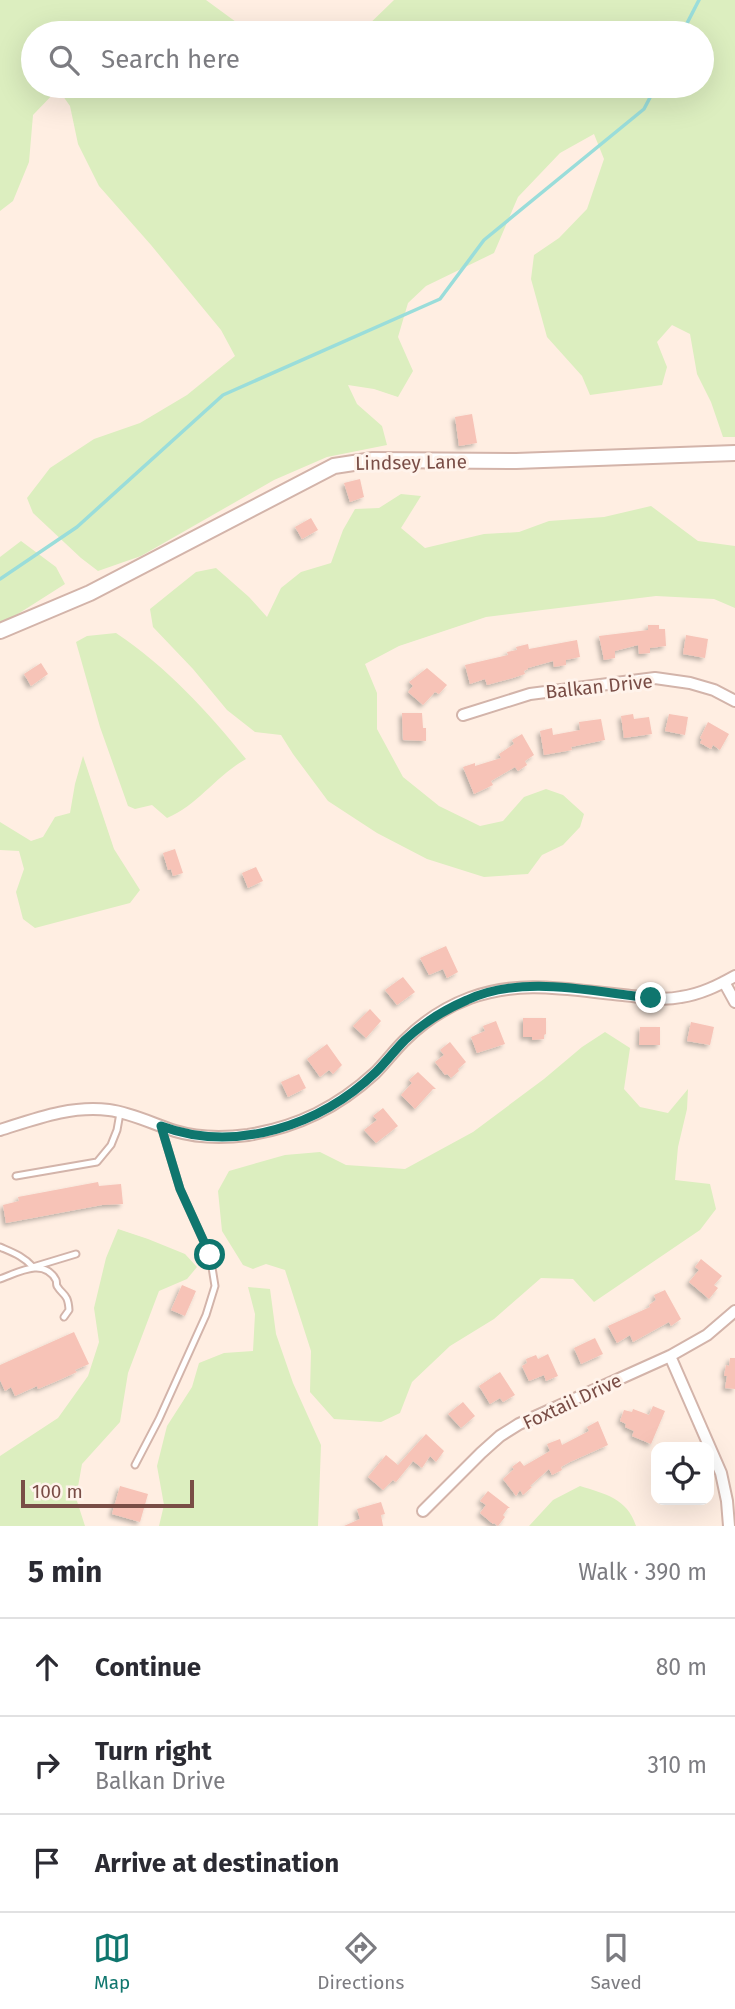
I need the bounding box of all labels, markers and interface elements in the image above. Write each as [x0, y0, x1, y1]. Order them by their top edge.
search box [21, 21, 714, 98]
icon: search [45, 41, 83, 79]
text: Search here [101, 44, 240, 75]
street label: Lindsey Lane [355, 450, 467, 475]
street label: Balkan Drive [544, 669, 654, 704]
route end [635, 982, 666, 1013]
route start [194, 1239, 225, 1270]
street label: Foxtail Drive [519, 1369, 625, 1434]
map controls [651, 1442, 714, 1505]
button: locate [651, 1442, 714, 1505]
scale bar [21, 1477, 194, 1509]
text: 100 m [32, 1480, 83, 1503]
text: 5 min [28, 1554, 102, 1590]
text: Walk · 390 m [578, 1558, 707, 1586]
icon: ahead [28, 1648, 66, 1686]
text: Continue [95, 1652, 201, 1683]
text: 80 m [656, 1653, 707, 1681]
text: Turn right [95, 1736, 212, 1767]
icon: right [28, 1746, 66, 1784]
text: 310 m [647, 1751, 707, 1779]
text: Balkan Drive [95, 1767, 225, 1795]
icon: arrive [28, 1844, 66, 1882]
text: Arrive at destination [95, 1848, 339, 1879]
tab: Map [93, 1929, 131, 1994]
tab: Directions [317, 1929, 404, 1994]
tab: Saved [591, 1929, 642, 1994]

